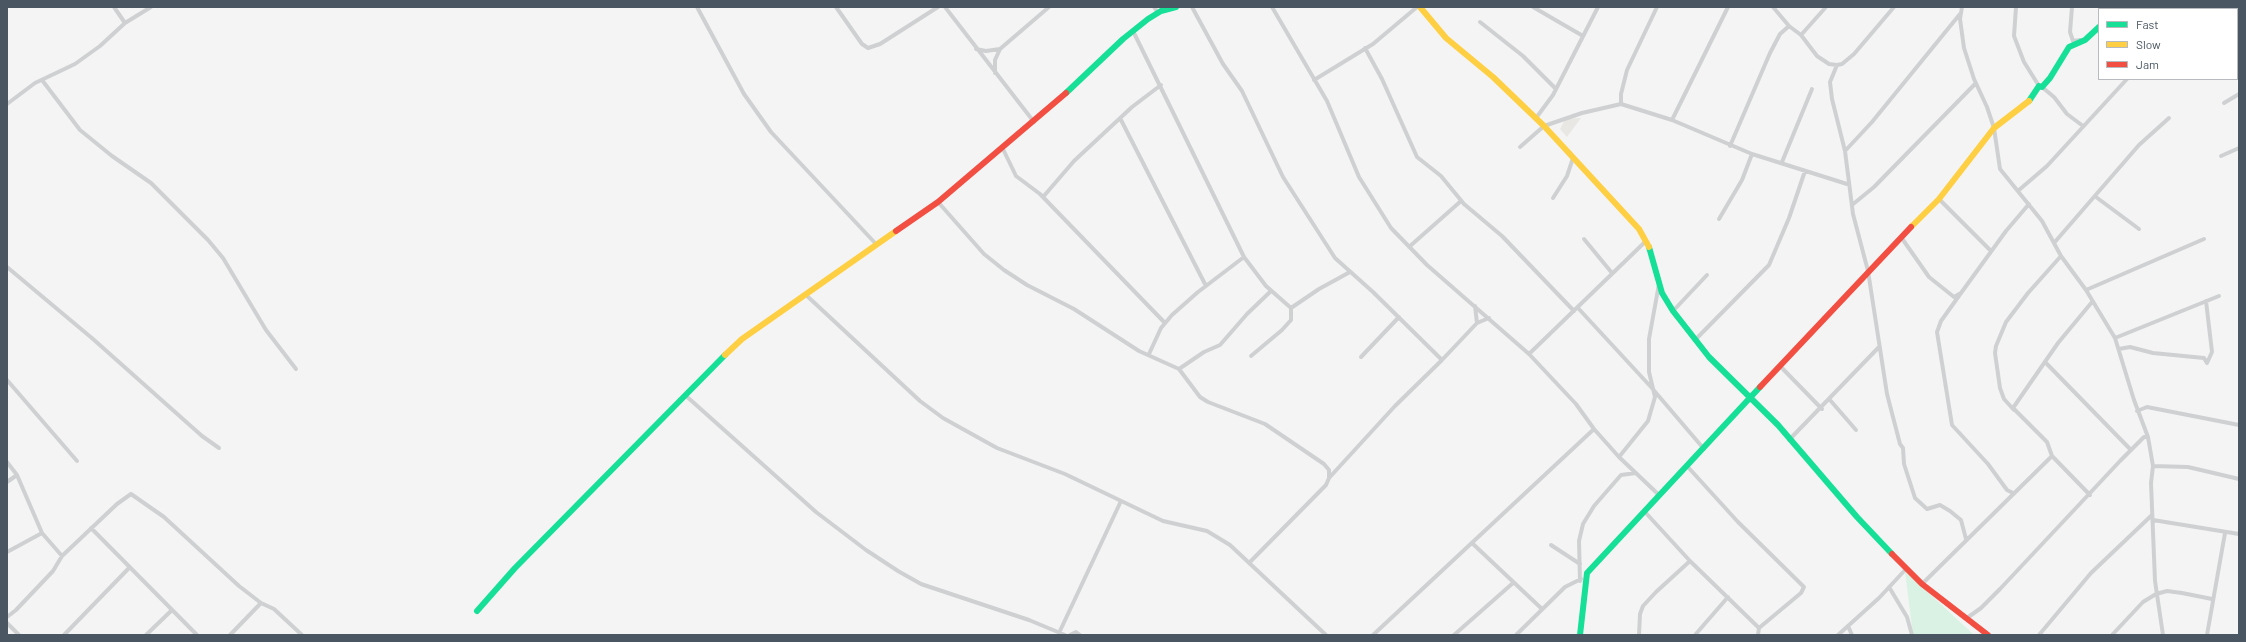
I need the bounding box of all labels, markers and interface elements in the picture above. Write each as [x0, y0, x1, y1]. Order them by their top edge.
legend [2098, 8, 2238, 80]
text: Fast [2136, 17, 2159, 31]
text: Slow [2136, 37, 2161, 51]
text: Jam [2136, 57, 2159, 71]

